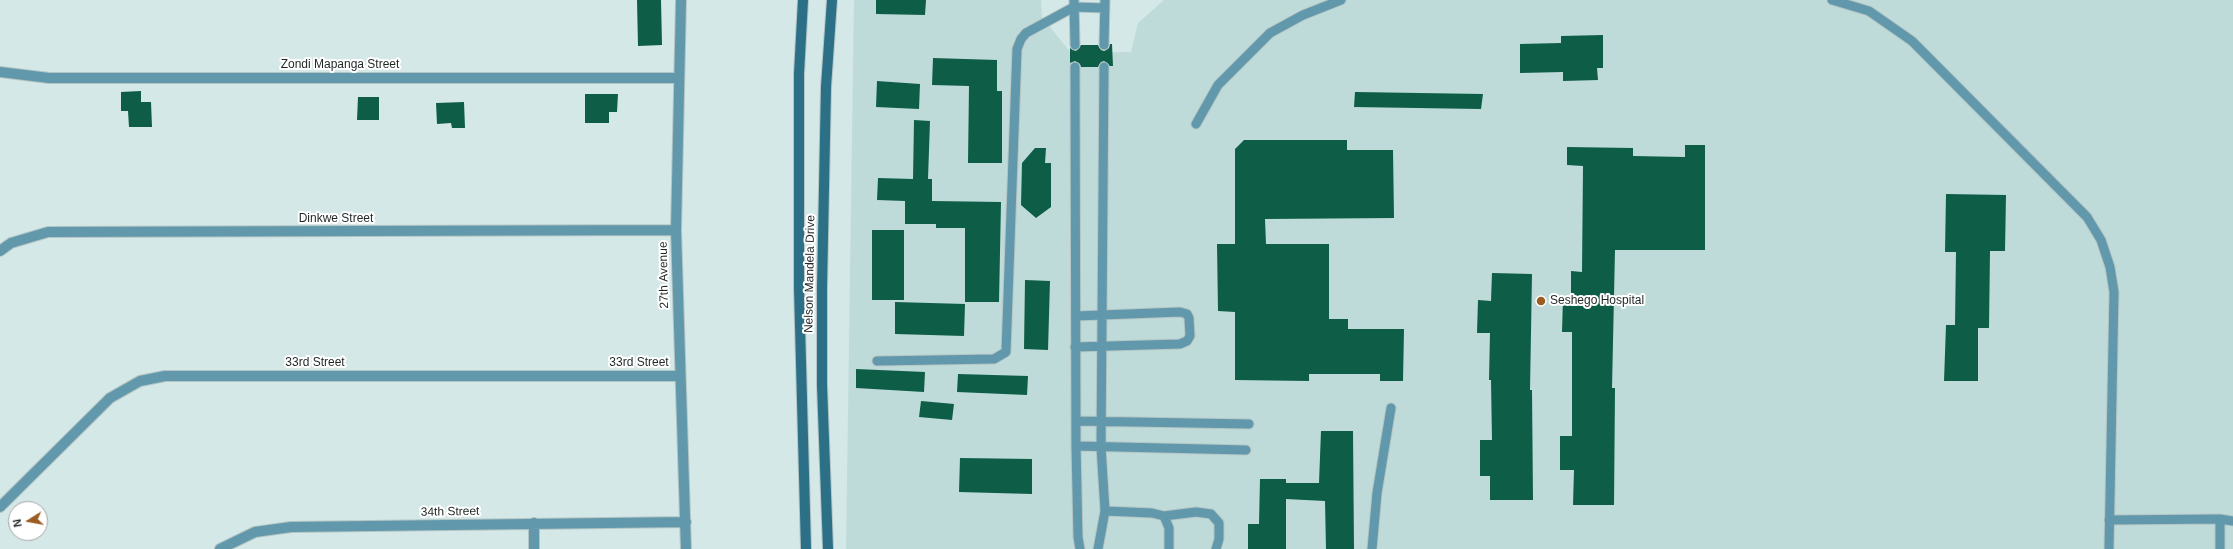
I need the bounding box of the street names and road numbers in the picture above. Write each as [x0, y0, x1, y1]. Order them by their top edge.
street label: Zondi Mapanga Street [281, 58, 399, 72]
street label: Dinkwe Street [299, 212, 373, 226]
street label: Nelson Mandela Drive [802, 215, 818, 333]
street label: 27th Avenue [656, 241, 672, 309]
street label: 33rd Street [285, 356, 345, 370]
street label: 33rd Street [609, 356, 669, 370]
street label: 34th Street [421, 504, 479, 520]

